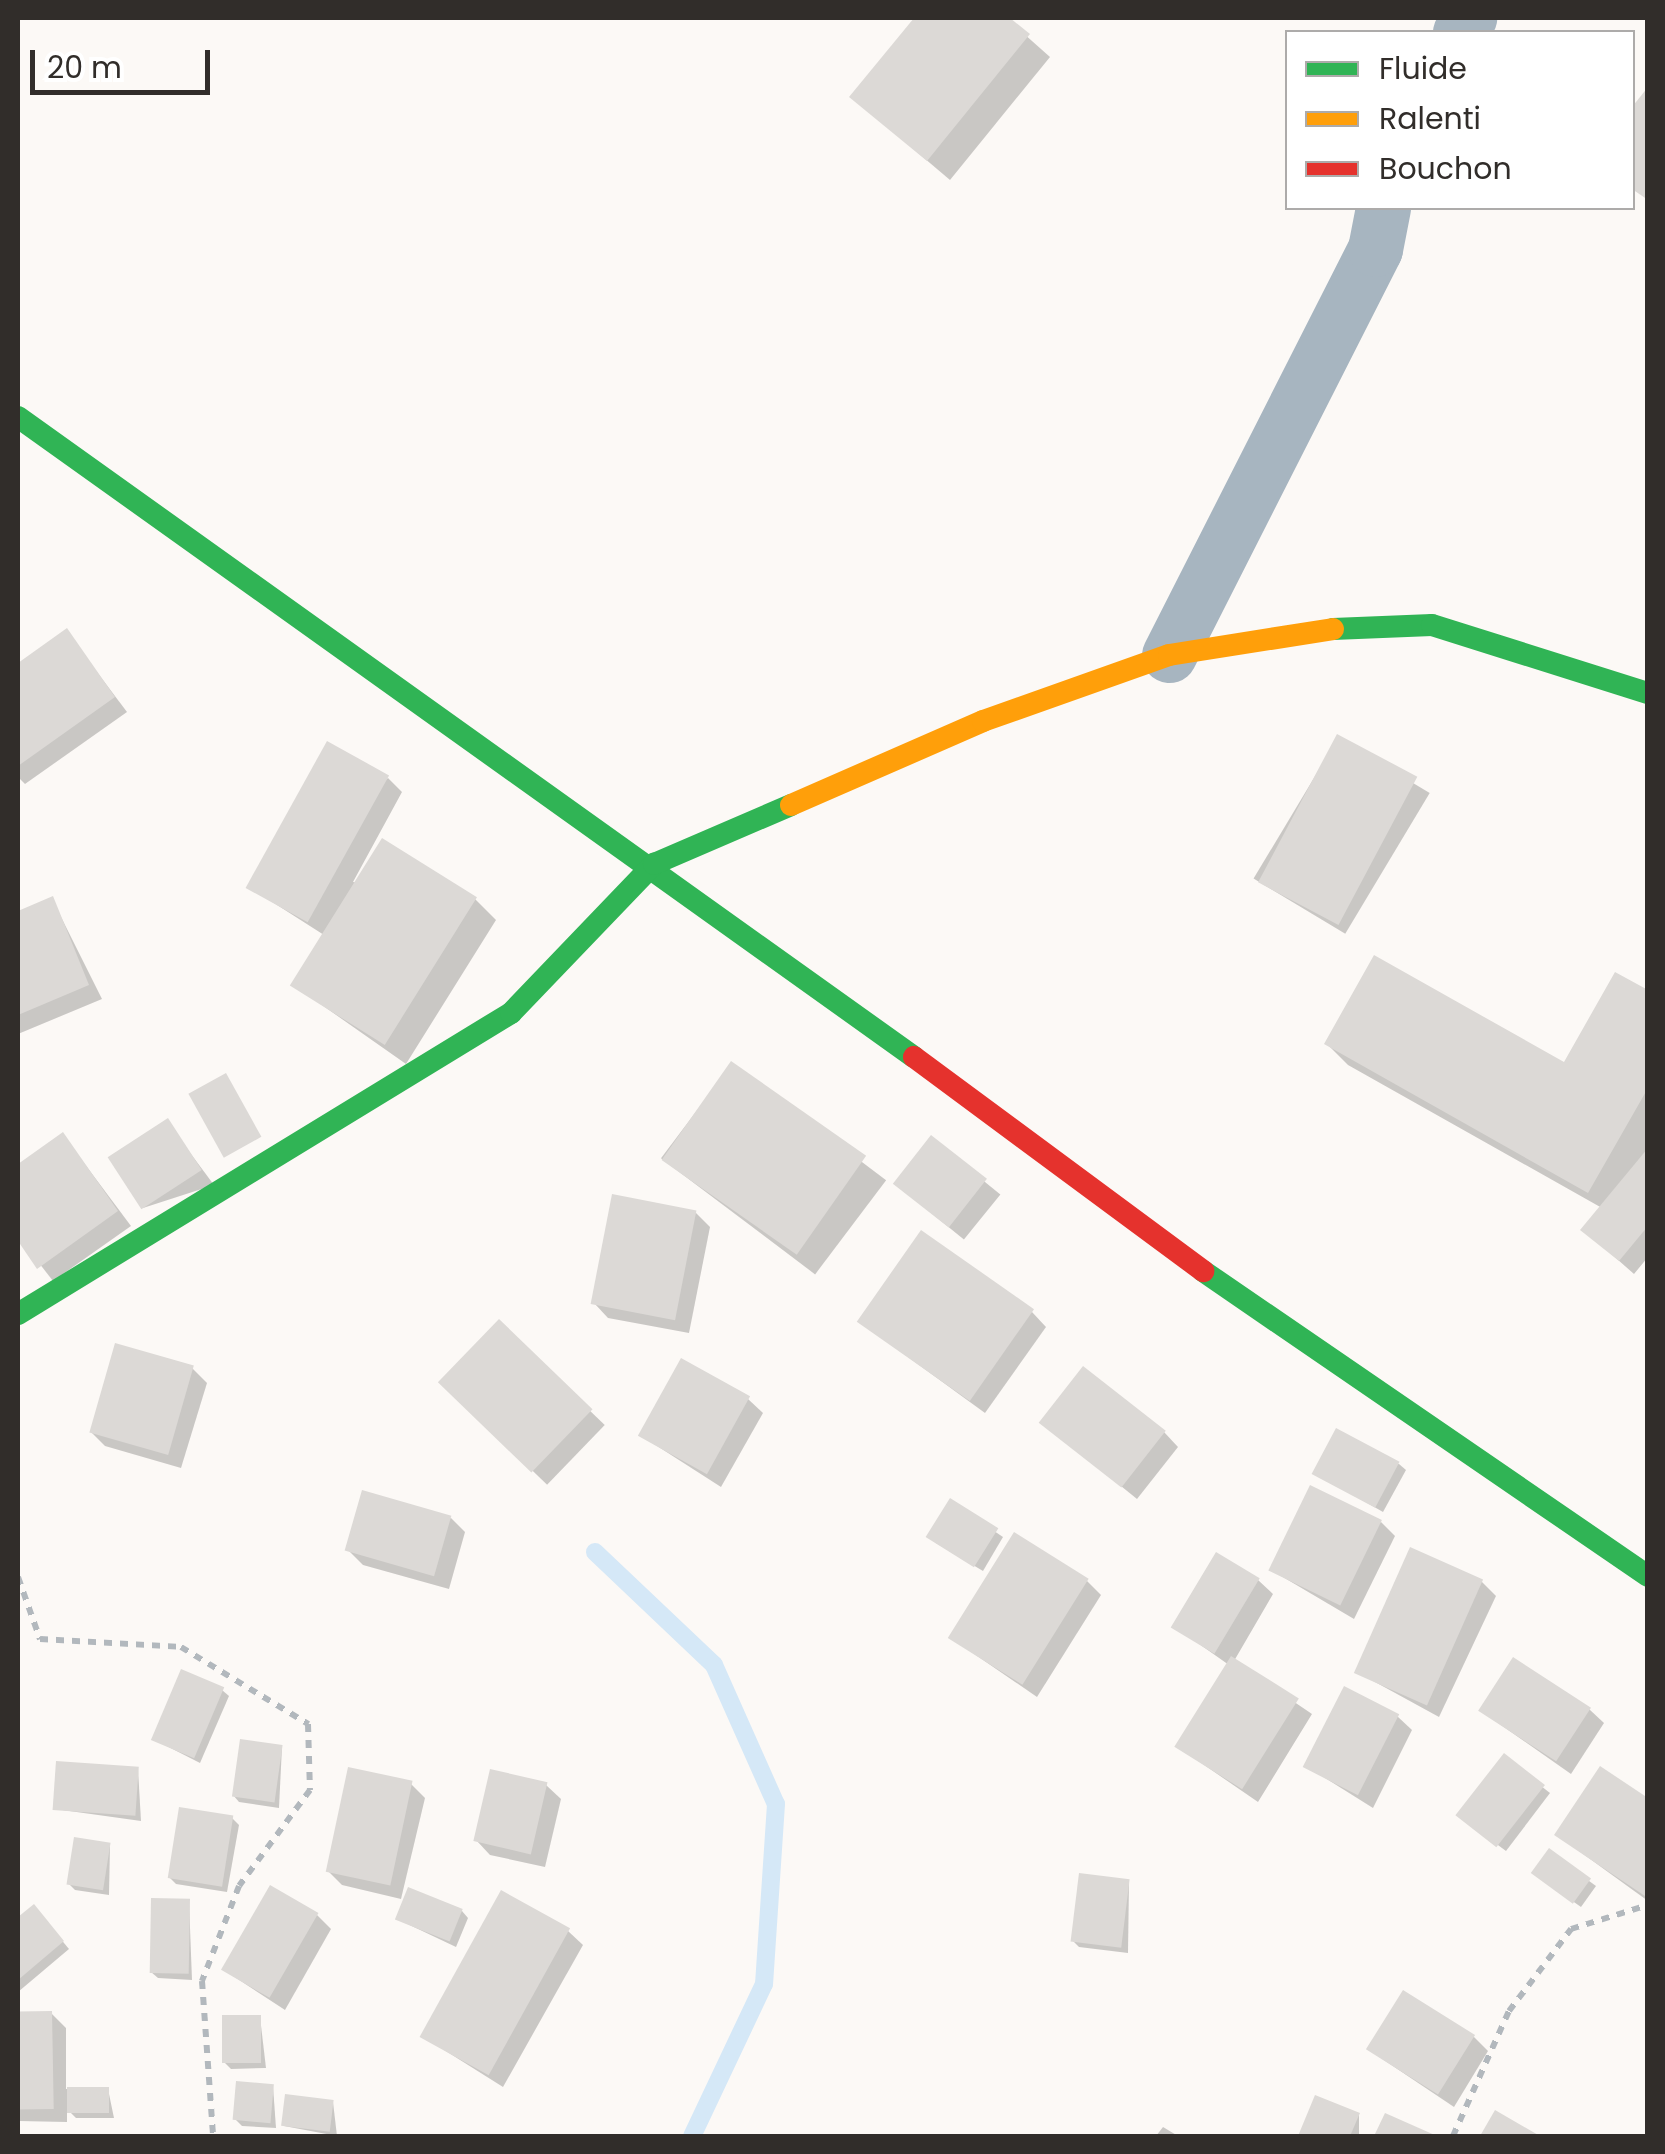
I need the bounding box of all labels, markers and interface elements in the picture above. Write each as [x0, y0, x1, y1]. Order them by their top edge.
scale bar [35, 30, 215, 92]
legend [1285, 30, 1635, 210]
text: 20 m [47, 46, 122, 89]
text: Fluide [1379, 47, 1467, 90]
text: Ralenti [1379, 97, 1481, 140]
text: Bouchon [1379, 147, 1512, 190]

